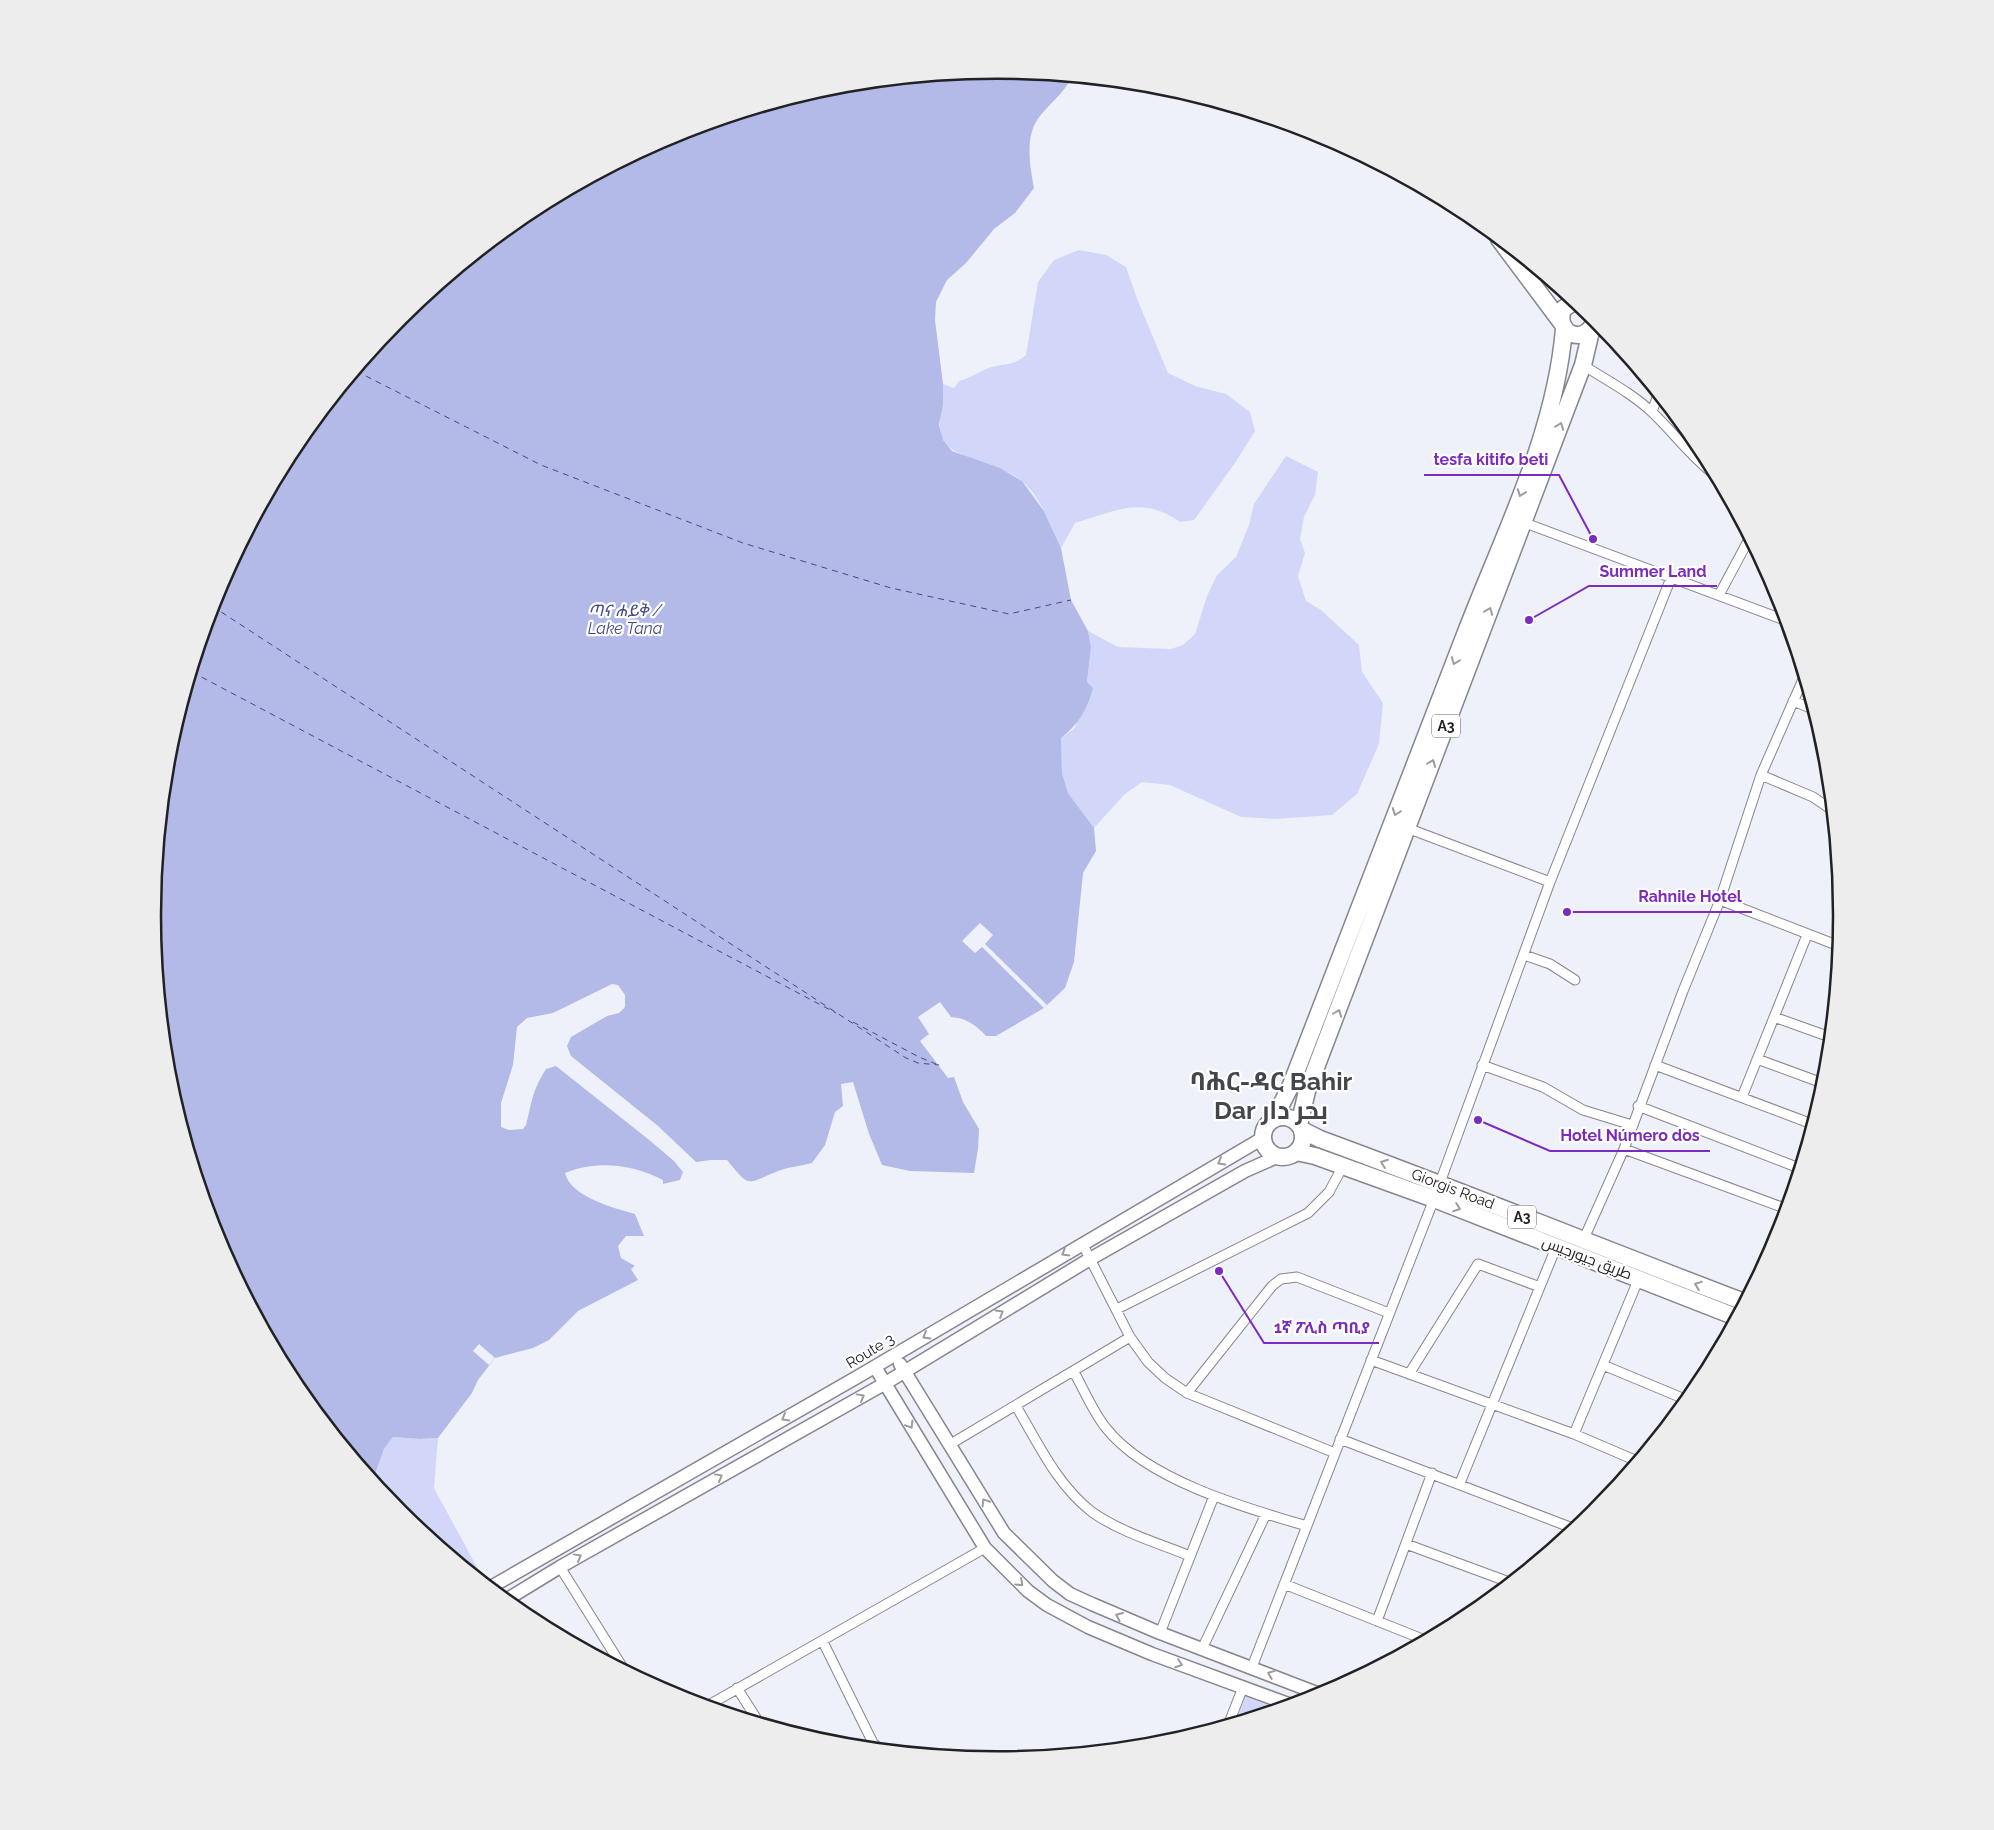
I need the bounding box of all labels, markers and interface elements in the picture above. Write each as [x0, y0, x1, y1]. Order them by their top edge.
one-way arrow [1553, 422, 1564, 431]
callout: tesfa kitifo beti [1424, 444, 1559, 475]
text: tesfa kitifo beti [1434, 450, 1548, 469]
one-way arrow [1517, 489, 1527, 497]
callout: Summer Land [1589, 555, 1717, 586]
text: Summer Land [1599, 562, 1707, 581]
water label: ጣና ሐይቅ / Lake Tana [588, 601, 664, 638]
one-way arrow [1483, 607, 1493, 615]
one-way arrow [1450, 656, 1461, 665]
road number: A3 [1432, 714, 1460, 738]
one-way arrow [1426, 759, 1436, 767]
one-way arrow [1392, 807, 1402, 816]
callout: Rahnile Hotel [1628, 881, 1752, 912]
text: Rahnile Hotel [1638, 887, 1743, 906]
one-way arrow [1332, 1009, 1342, 1018]
district label: ባሕር-ዳር Bahir Dar بحر دار [1190, 1066, 1353, 1125]
callout: Hotel Número dos [1550, 1120, 1710, 1151]
text: Hotel Número dos [1560, 1126, 1700, 1145]
one-way arrow [1217, 1156, 1226, 1166]
one-way arrow [1380, 1159, 1388, 1169]
street label: Giorgis Road [1409, 1165, 1497, 1213]
one-way arrow [1452, 1202, 1461, 1213]
road number: A3 [1508, 1206, 1536, 1228]
street label: طريق جيورجيس [1539, 1233, 1635, 1284]
one-way arrow [1062, 1247, 1071, 1257]
one-way arrow [1694, 1281, 1703, 1291]
one-way arrow [994, 1310, 1003, 1320]
callout: 1ኛ ፖሊስ ጣቢያ [1264, 1312, 1379, 1343]
text: 1ኛ ፖሊስ ጣቢያ [1274, 1318, 1370, 1337]
street label: Route 3 [843, 1330, 897, 1372]
one-way arrow [922, 1330, 931, 1340]
one-way arrow [855, 1394, 864, 1404]
one-way arrow [782, 1412, 791, 1422]
one-way arrow [904, 1420, 913, 1429]
one-way arrow [714, 1474, 723, 1484]
one-way arrow [981, 1499, 991, 1508]
one-way arrow [572, 1553, 581, 1563]
one-way arrow [1014, 1577, 1023, 1586]
one-way arrow [1115, 1611, 1124, 1622]
one-way arrow [1174, 1658, 1183, 1668]
one-way arrow [1267, 1670, 1276, 1681]

